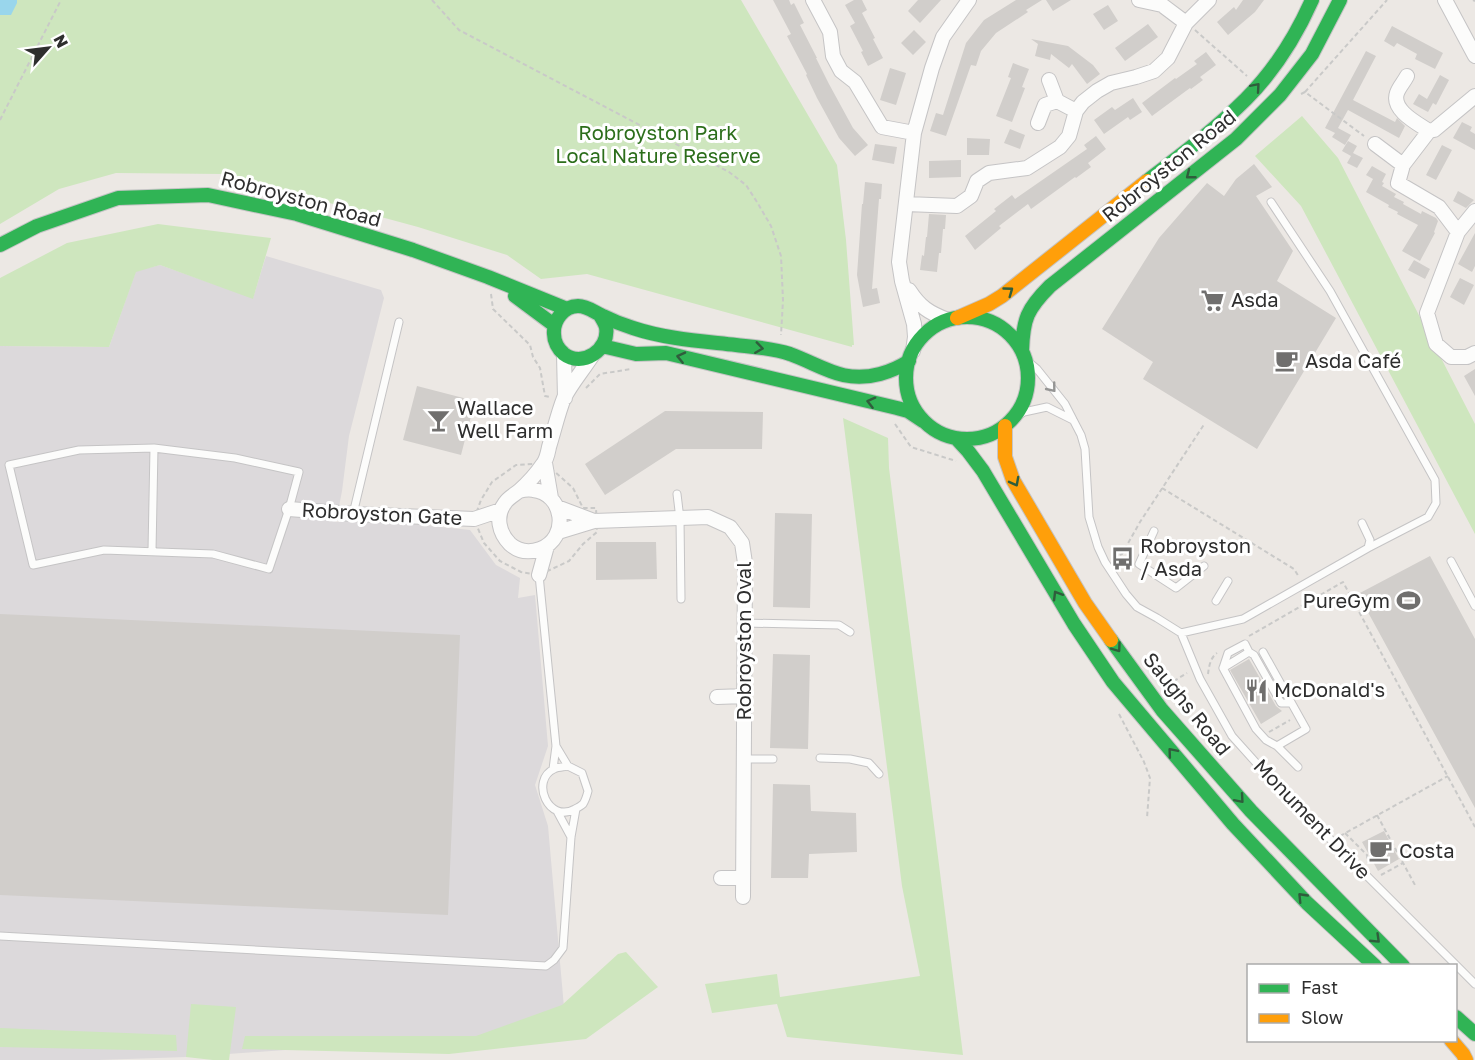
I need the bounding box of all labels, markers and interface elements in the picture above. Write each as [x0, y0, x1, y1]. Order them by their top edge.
north arrow [18, 18, 78, 78]
text: N [50, 31, 73, 51]
one-way arrow [1249, 83, 1260, 94]
street label: Robroyston Road [1097, 104, 1240, 226]
park label: Robroyston Park Local Nature Reserve [555, 120, 761, 167]
street label: Robroyston Road [218, 165, 384, 231]
one-way arrow [1186, 168, 1197, 179]
one-way arrow [1002, 287, 1013, 298]
supermarket icon: Asda [1200, 287, 1226, 313]
place label: Asda [1231, 287, 1279, 311]
one-way arrow [754, 342, 763, 354]
cafe icon: Asda Café [1274, 348, 1300, 374]
place label: Asda Café [1305, 348, 1401, 372]
one-way arrow [677, 351, 687, 364]
one-way arrow [1045, 381, 1056, 392]
place label: Wallace Well Farm [457, 395, 553, 442]
one-way arrow [866, 396, 876, 409]
bar icon: Wallace Well Farm [426, 407, 452, 433]
one-way arrow [1008, 476, 1019, 487]
street label: Robroyston Gate [301, 497, 463, 529]
place label: Robroyston / Asda [1140, 533, 1251, 580]
bus stop icon: Robroyston / Asda [1109, 545, 1135, 571]
street label: Robroyston Oval [731, 561, 755, 721]
place label: PureGym [1303, 588, 1390, 612]
sports icon: PureGym [1395, 588, 1421, 614]
one-way arrow [1052, 591, 1064, 601]
one-way arrow [1110, 642, 1121, 653]
street label: Saughs Road [1139, 647, 1237, 760]
restaurant icon: McDonald's [1243, 677, 1269, 703]
place label: McDonald's [1274, 677, 1385, 701]
one-way arrow [1168, 748, 1179, 759]
street label: Monument Drive [1249, 753, 1376, 883]
one-way arrow [1233, 792, 1244, 803]
cafe icon: Costa [1368, 838, 1394, 864]
place label: Costa [1399, 838, 1455, 862]
one-way arrow [1298, 894, 1309, 904]
one-way arrow [1370, 932, 1380, 943]
legend [1247, 964, 1457, 1042]
text: Fast [1301, 976, 1338, 998]
text: Slow [1301, 1006, 1344, 1028]

